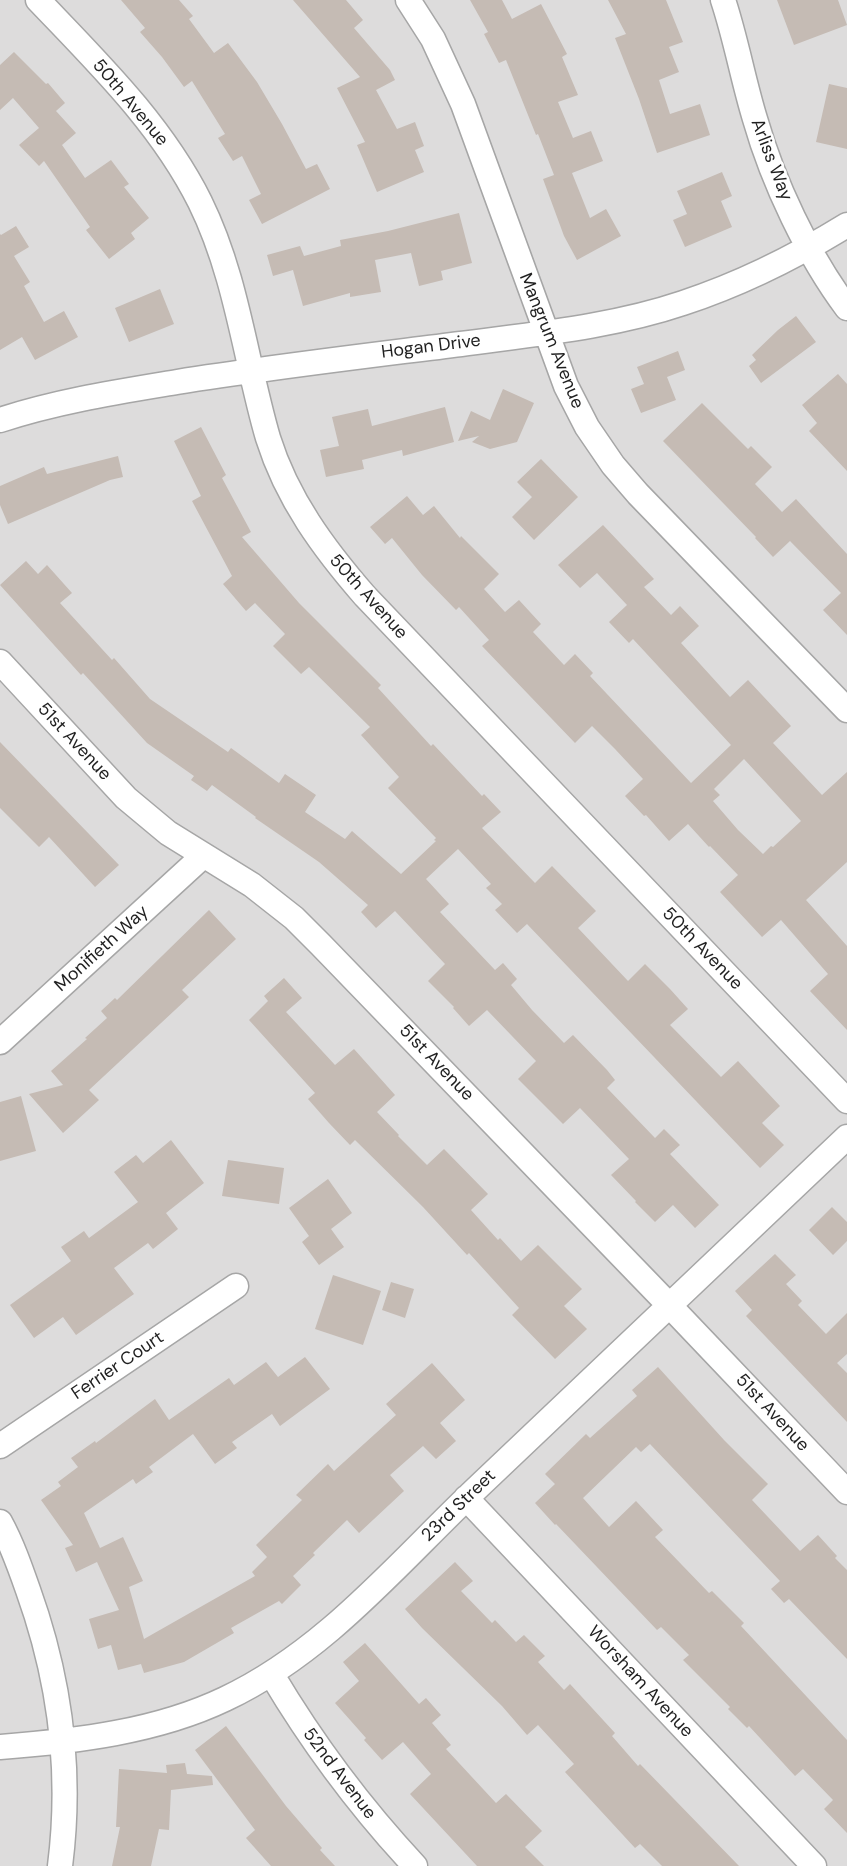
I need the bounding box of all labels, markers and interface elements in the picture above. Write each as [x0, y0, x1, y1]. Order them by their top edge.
street label: 50th Avenue [87, 55, 173, 151]
street label: Arliss Way [746, 116, 796, 204]
street label: Mangrum Avenue [514, 270, 588, 412]
street label: Hogan Drive [380, 330, 482, 364]
street label: 50th Avenue [324, 550, 412, 644]
street label: 51st Avenue [33, 699, 115, 785]
street label: Monifieth Way [51, 901, 153, 997]
street label: 50th Avenue [657, 903, 747, 995]
street label: 51st Avenue [394, 1020, 478, 1106]
street label: Ferrier Court [68, 1327, 168, 1405]
street label: 51st Avenue [731, 1370, 813, 1456]
street label: 23rd Street [418, 1465, 500, 1547]
street label: Worsham Avenue [583, 1622, 697, 1742]
street label: 52nd Avenue [298, 1724, 380, 1824]

